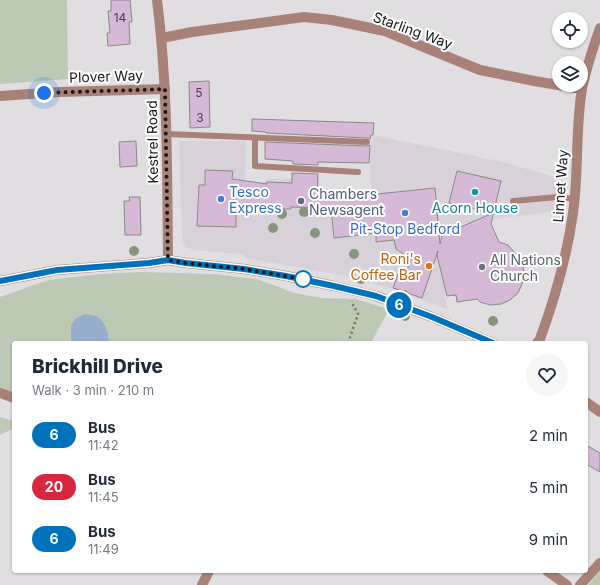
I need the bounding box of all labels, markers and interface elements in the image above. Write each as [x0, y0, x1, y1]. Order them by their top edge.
street label: Starling Way [371, 8, 455, 52]
house number: 14 [114, 10, 127, 25]
map controls [552, 12, 588, 92]
button: locate [552, 12, 588, 48]
button: layers [552, 56, 588, 92]
street label: Plover Way [69, 66, 143, 86]
your location [34, 83, 54, 103]
house number: 5 [195, 85, 203, 100]
street label: Kestrel Road [143, 100, 161, 184]
house number: 3 [196, 110, 204, 125]
street label: Linnet Way [549, 149, 571, 223]
place label: Tesco Express [229, 183, 282, 216]
place label: Chambers Newsagent [309, 185, 384, 218]
marker: Acorn House [470, 187, 480, 197]
marker: Tesco Express [216, 194, 226, 204]
marker: Chambers Newsagent [296, 196, 306, 206]
place label: Acorn House [432, 199, 518, 216]
marker: Pit-Stop Bedford [400, 208, 410, 218]
place label: Pit-Stop Bedford [350, 220, 460, 237]
place label: Roni's Coffee Bar [350, 250, 421, 283]
place label: All Nations Church [490, 251, 561, 284]
marker: Roni's Coffee Bar [424, 261, 434, 271]
marker: All Nations Church [477, 262, 487, 272]
unlabelled marker [294, 270, 312, 288]
line badge: 6 [386, 292, 412, 318]
text: 6 [394, 296, 404, 313]
button: heart [526, 354, 568, 396]
text: Brickhill Drive [32, 355, 163, 378]
text: Walk · 3 min · 210 m [32, 382, 154, 398]
text: Bus [88, 418, 116, 437]
text: 6 [49, 426, 59, 443]
text: 2 min [529, 426, 568, 445]
text: 11:42 [88, 437, 119, 453]
text: Bus [88, 470, 116, 489]
text: 20 [45, 478, 63, 495]
text: 5 min [529, 478, 568, 497]
text: 11:45 [88, 489, 119, 505]
text: Bus [88, 522, 116, 541]
text: 6 [49, 530, 59, 547]
text: 9 min [529, 530, 568, 549]
text: 11:49 [88, 541, 119, 557]

